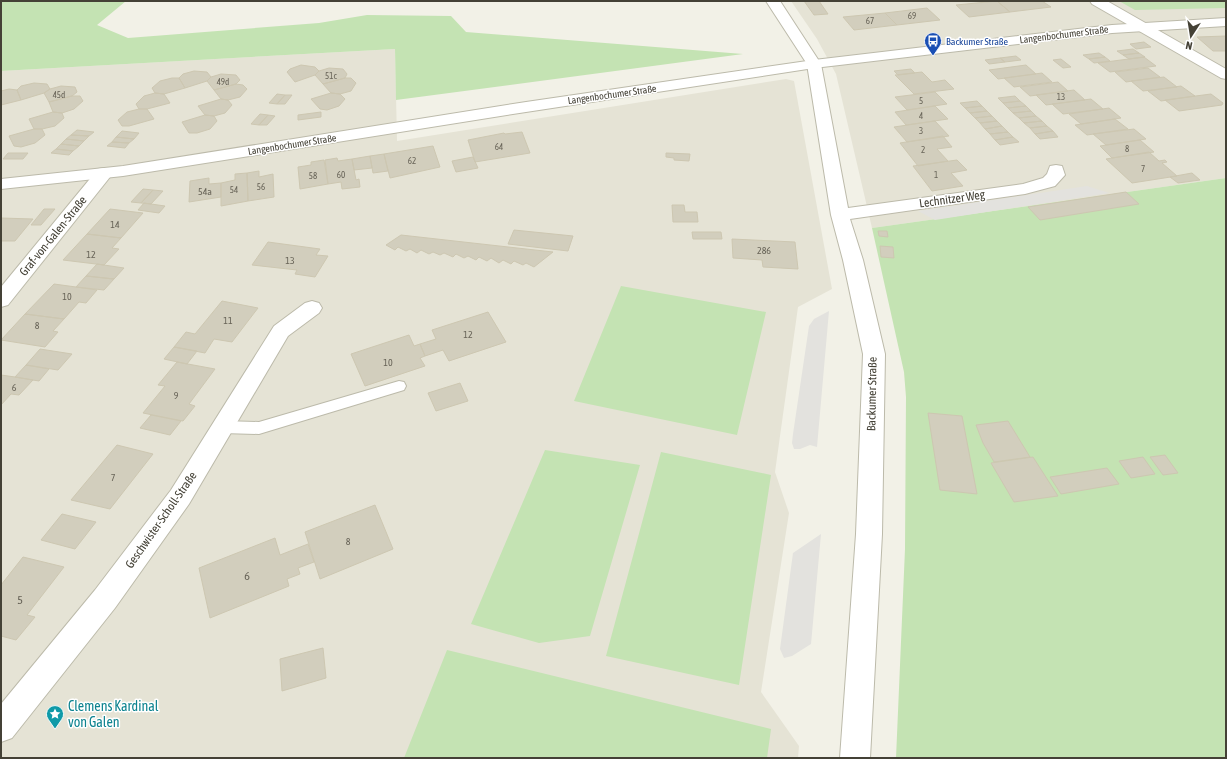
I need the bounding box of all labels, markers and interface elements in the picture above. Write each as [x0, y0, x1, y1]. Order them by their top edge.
house number: 69 [908, 11, 916, 21]
house number: 67 [866, 16, 874, 26]
north arrow [1171, 16, 1211, 56]
street label: Langenbochumer Straße [1019, 24, 1110, 45]
bus stop icon: Backumer Straße [923, 31, 943, 56]
place label: Backumer Straße [946, 36, 1009, 47]
text: N [1184, 39, 1193, 52]
house number: 51c [325, 71, 338, 81]
house number: 49d [217, 77, 229, 87]
street label: Langenbochumer Straße [567, 83, 658, 106]
house number: 45d [53, 90, 65, 100]
house number: 13 [1057, 92, 1065, 102]
house number: 5 [919, 96, 923, 106]
house number: 4 [919, 111, 923, 121]
house number: 3 [919, 126, 923, 136]
street label: Langenbochumer Straße [247, 132, 338, 157]
house number: 64 [495, 142, 503, 152]
house number: 8 [1125, 144, 1129, 154]
house number: 2 [921, 145, 925, 155]
house number: 62 [408, 156, 416, 166]
house number: 7 [1141, 164, 1145, 174]
house number: 60 [337, 170, 345, 180]
house number: 1 [934, 170, 938, 180]
house number: 58 [309, 171, 317, 181]
house number: 56 [257, 182, 265, 192]
house number: 54 [230, 185, 238, 195]
house number: 54a [198, 186, 212, 197]
street label: Lechnitzer Weg [918, 187, 987, 211]
street label: Graf-von-Galen-Straße [17, 193, 89, 279]
house number: 14 [110, 219, 120, 230]
house number: 286 [757, 245, 771, 256]
house number: 12 [86, 249, 96, 260]
house number: 13 [285, 255, 295, 266]
house number: 10 [62, 291, 72, 302]
house number: 11 [223, 315, 233, 326]
house number: 8 [35, 320, 40, 331]
house number: 12 [463, 329, 473, 340]
house number: 10 [383, 357, 393, 368]
street label: Backumer Straße [864, 357, 880, 431]
house number: 6 [12, 382, 17, 393]
house number: 9 [174, 390, 179, 401]
street label: Geschwister-Scholl-Straße [122, 469, 200, 571]
house number: 7 [111, 472, 116, 483]
house number: 8 [346, 536, 351, 547]
house number: 6 [244, 569, 250, 583]
house number: 5 [17, 593, 23, 607]
place label: Clemens Kardinal von Galen [68, 698, 159, 730]
place icon: Clemens Kardinal von Galen [45, 704, 65, 729]

